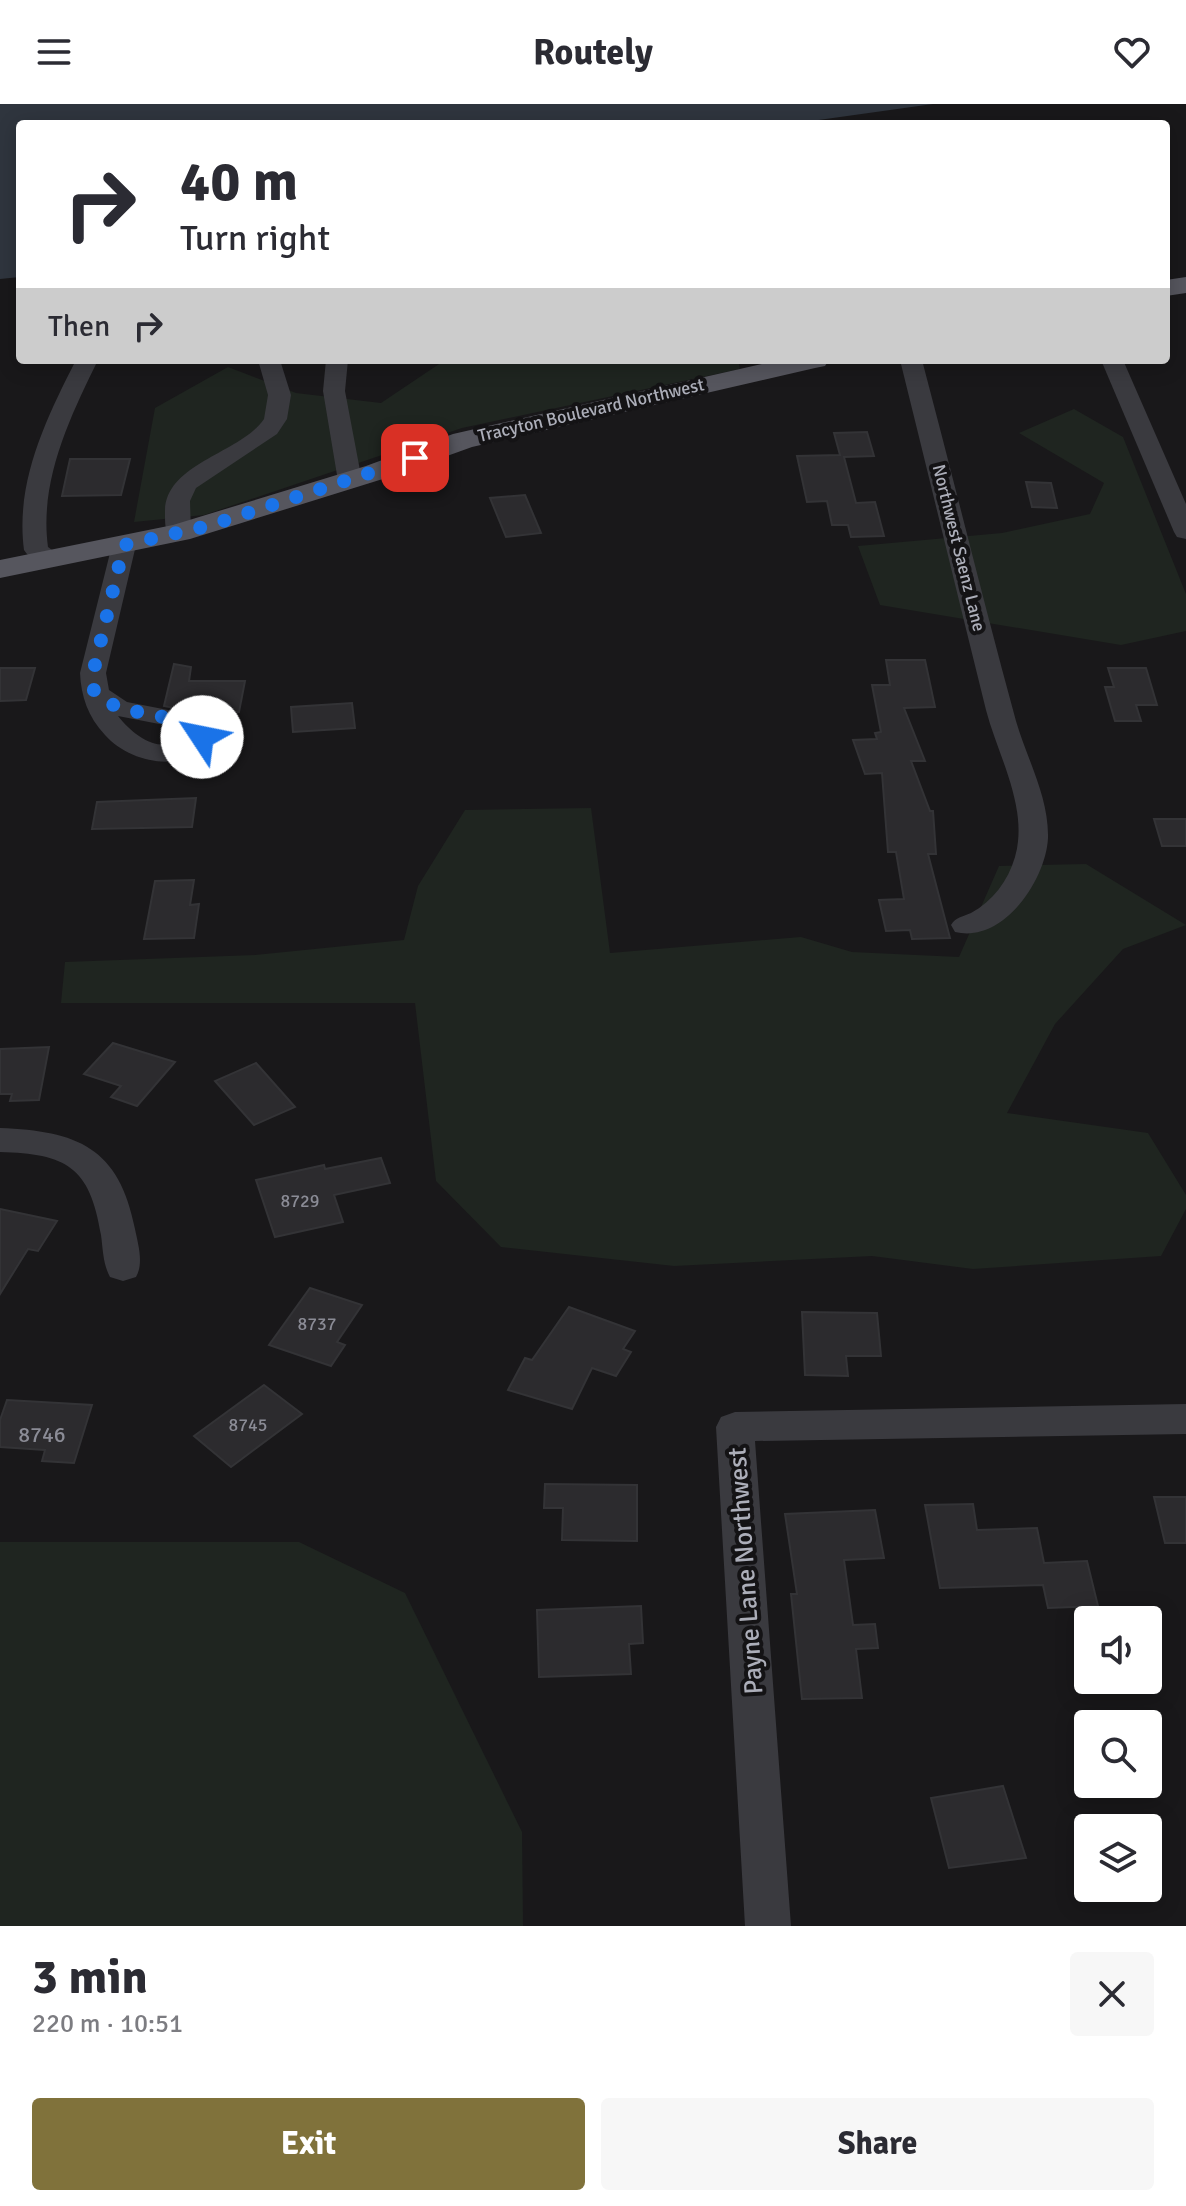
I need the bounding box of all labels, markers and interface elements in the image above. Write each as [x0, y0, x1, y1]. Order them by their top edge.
icon: menu [32, 30, 76, 74]
text: Routely [533, 30, 653, 75]
icon: heart [1110, 30, 1154, 74]
text: 40 m [180, 147, 298, 216]
icon: right [48, 152, 152, 256]
text: Turn right [180, 216, 330, 261]
icon: right [126, 304, 170, 348]
text: Then [48, 308, 110, 345]
street label: Tracyton Boulevard Northwest [476, 373, 706, 447]
pin [381, 424, 449, 492]
icon: arrive [393, 436, 437, 480]
street label: Northwest Saenz Lane [928, 462, 990, 634]
position arrow [160, 695, 244, 779]
house number: 8729 [281, 1190, 319, 1212]
house number: 8737 [298, 1313, 336, 1335]
house number: 8745 [229, 1414, 267, 1436]
house number: 8746 [18, 1421, 66, 1448]
street label: Payne Lane Northwest [721, 1446, 771, 1696]
map controls [1074, 1606, 1162, 1902]
button: sound [1074, 1606, 1162, 1694]
button: search [1074, 1710, 1162, 1798]
button: layers [1074, 1814, 1162, 1902]
text: 3 min [32, 1948, 148, 2007]
button: close [1070, 1952, 1154, 2036]
text: 220 m · 10:51 [32, 2008, 183, 2040]
button: Exit [32, 2098, 585, 2190]
button: Share [601, 2098, 1154, 2190]

